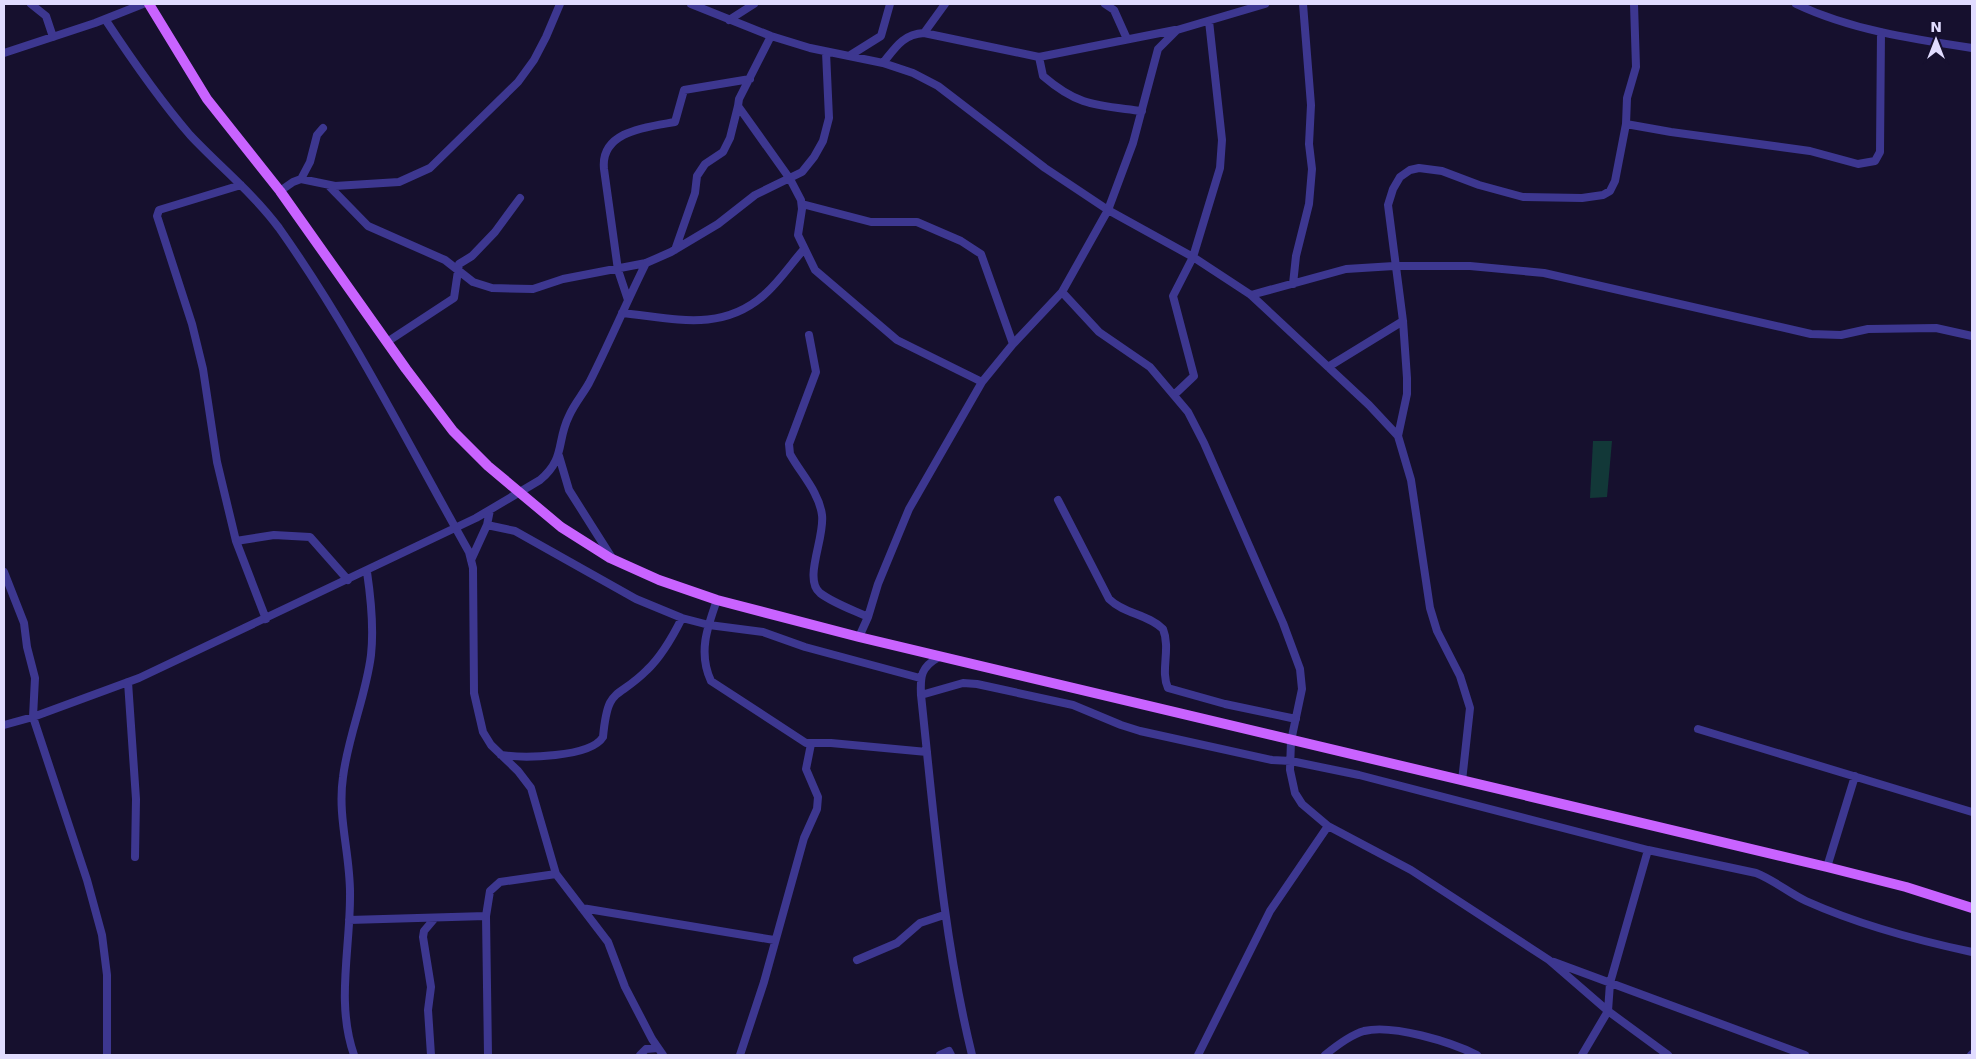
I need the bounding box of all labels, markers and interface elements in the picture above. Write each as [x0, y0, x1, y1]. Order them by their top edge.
north arrow [1911, 15, 1961, 65]
text: N [1930, 19, 1942, 35]

